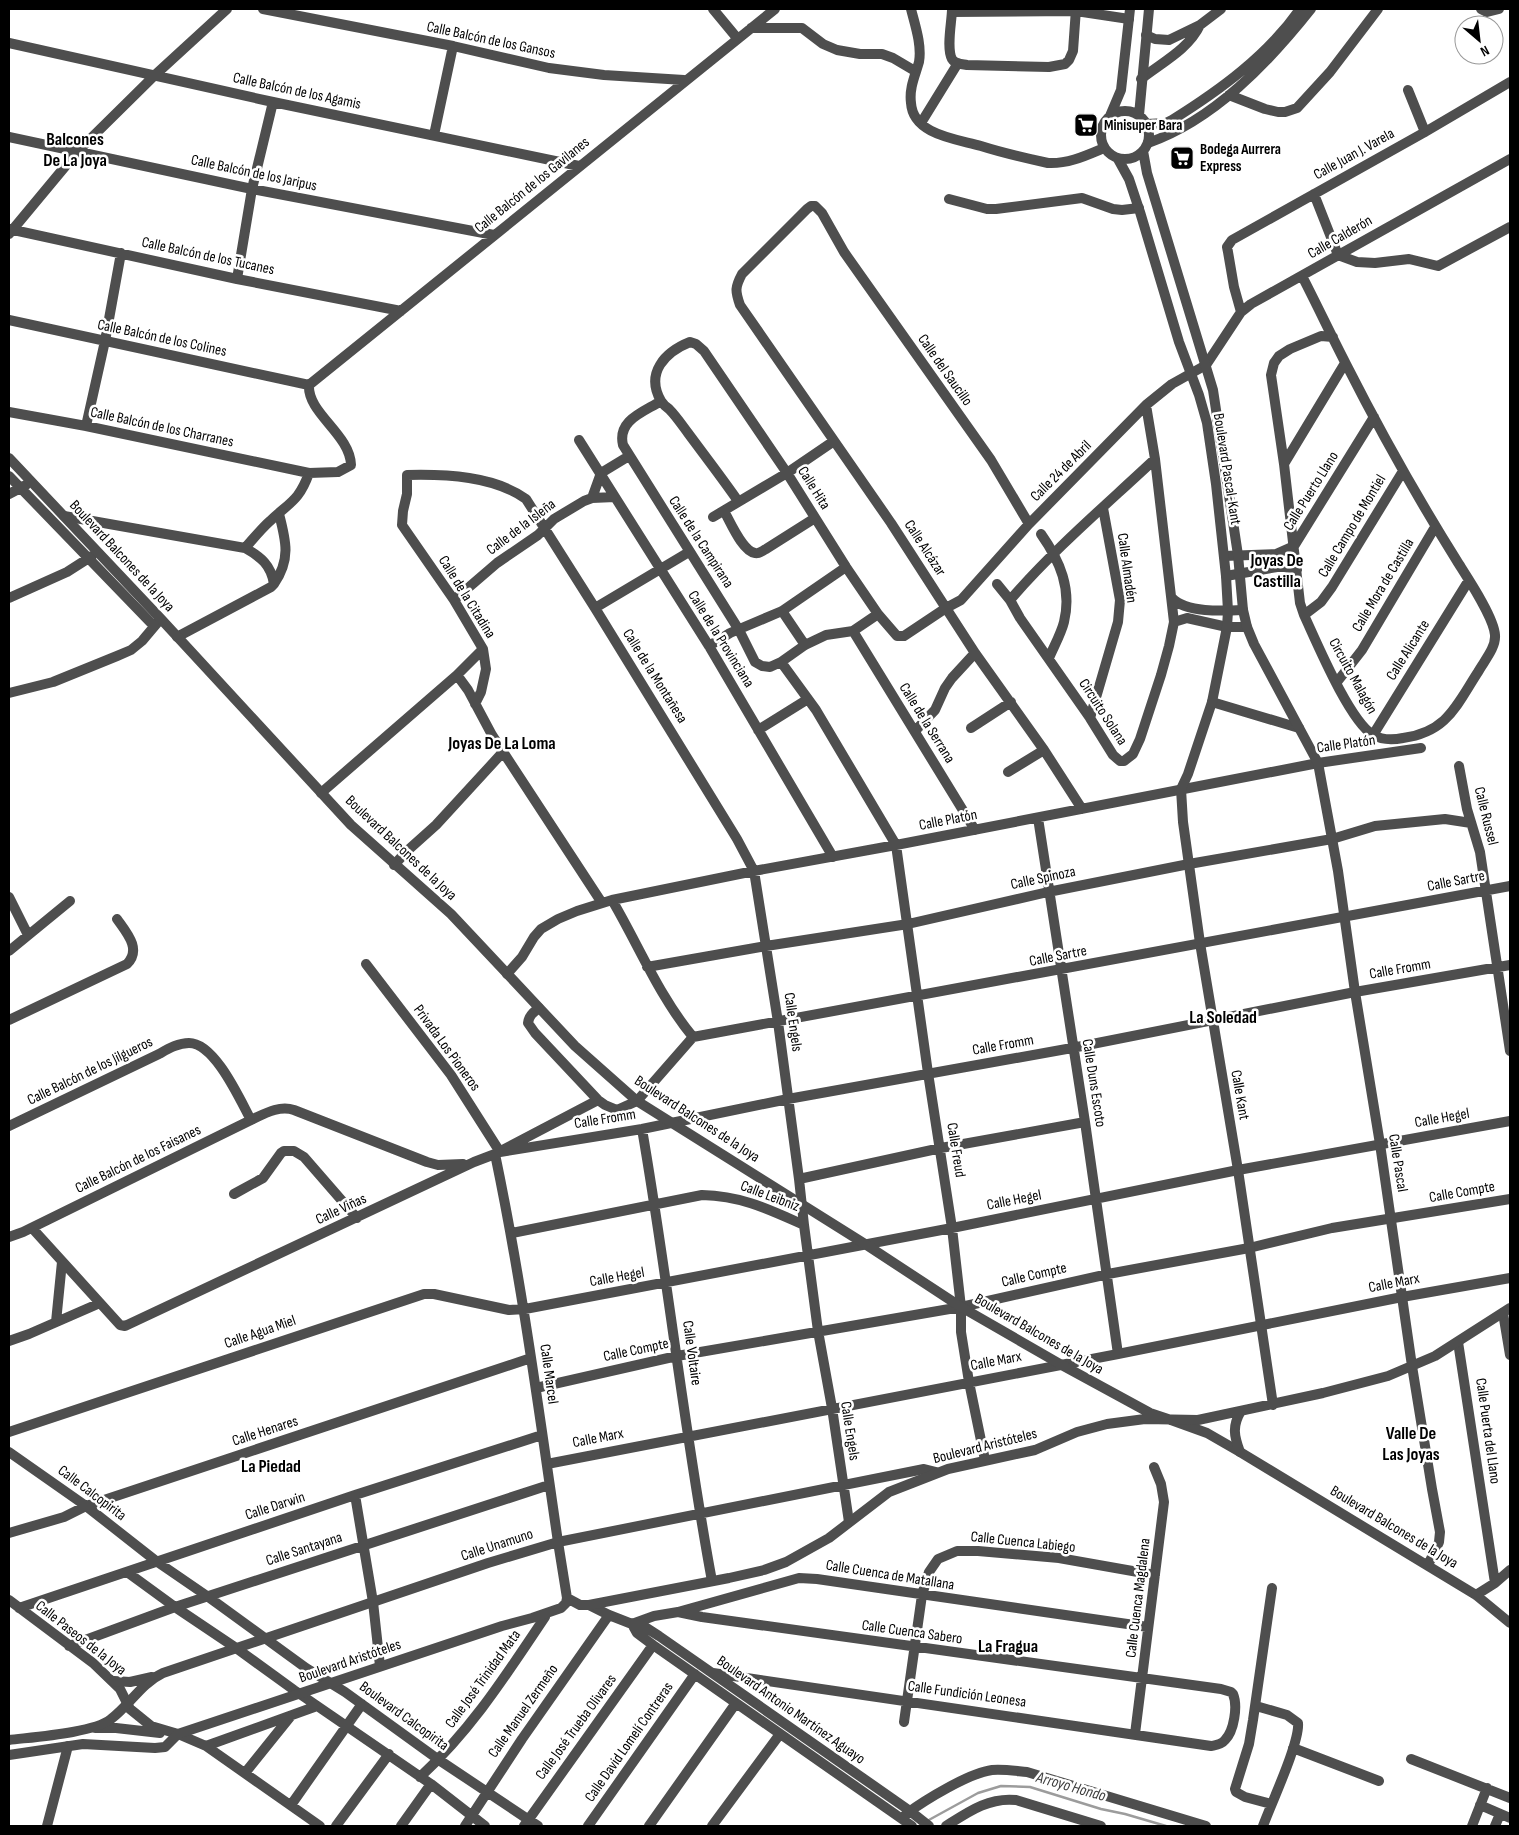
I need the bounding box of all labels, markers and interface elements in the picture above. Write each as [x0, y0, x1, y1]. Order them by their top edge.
north arrow [1454, 15, 1504, 65]
street label: Calle Balcón de los Gansos [425, 17, 557, 63]
text: N [1478, 42, 1492, 60]
street label: Calle Balcón de los Agamis [231, 68, 363, 114]
supermarket icon: Minisuper Bara [1073, 112, 1099, 138]
place label: Minisuper Bara [1104, 116, 1182, 135]
street label: Calle Juan J. Varela [1310, 124, 1398, 184]
district label: Balcones De La Joya [43, 129, 107, 171]
street label: Calle Balcón de los Gavilanes [471, 133, 593, 237]
place label: Bodega Aurrera Express [1200, 140, 1281, 176]
supermarket icon: Bodega Aurrera Express [1169, 145, 1195, 171]
street label: Calle Balcón de los Jaripus [189, 150, 319, 196]
street label: Calle Calderón [1304, 211, 1376, 263]
street label: Calle Balcón de los Tucanes [140, 233, 276, 279]
street label: Calle Balcón de los Colines [96, 315, 228, 361]
street label: Calle del Saucillo [913, 330, 977, 410]
street label: Calle Balcón de los Charranes [89, 403, 235, 451]
street label: Boulevard Pascal-Kant [1209, 412, 1245, 527]
street label: Calle 24 de Abril [1026, 436, 1096, 506]
street label: Calle Puerto Llano [1279, 448, 1343, 534]
street label: Calle Hita [793, 463, 835, 513]
street label: Calle Campo de Montiel [1314, 471, 1390, 581]
street label: Calle de la Campirana [664, 492, 738, 592]
street label: Calle de la Isleña [483, 495, 560, 559]
street label: Boulevard Balcones de la Joya [65, 496, 179, 616]
street label: Calle Alcázar [900, 516, 951, 580]
street label: Calle Almadén [1113, 532, 1141, 604]
street label: Calle Mora de Castilla [1348, 535, 1418, 635]
district label: Joyas De Castilla [1249, 550, 1304, 592]
street label: Calle de la Citadina [434, 552, 500, 642]
street label: Calle de la Provinciana [684, 587, 759, 691]
street label: Calle Alicante [1382, 616, 1434, 684]
street label: Calle de la Montañesa [618, 625, 692, 727]
street label: Circuito Malagón [1324, 635, 1382, 717]
street label: Circuito Solana [1074, 675, 1132, 749]
street label: Calle de la Serrana [895, 679, 959, 767]
street label: Calle Platón [1316, 731, 1376, 757]
district label: Joyas De La Loma [447, 733, 556, 754]
street label: Calle Russel [1470, 785, 1502, 847]
street label: Boulevard Balcones de la Joya [341, 791, 461, 905]
street label: Calle Platón [917, 805, 979, 835]
street label: Calle Spinoza [1009, 862, 1077, 894]
street label: Calle Sartre [1426, 866, 1486, 896]
street label: Calle Sartre [1028, 941, 1088, 971]
street label: Calle Fromm [1368, 954, 1432, 984]
street label: Calle Engels [779, 991, 807, 1053]
street label: Privada Los Pioneros [409, 1001, 485, 1095]
district label: La Soledad [1189, 1007, 1257, 1028]
street label: Calle Fromm [971, 1030, 1035, 1060]
street label: Calle Balcón de los Jilgueros [24, 1032, 156, 1110]
street label: Calle Duns Escoto [1078, 1038, 1110, 1128]
street label: Calle Kant [1226, 1069, 1254, 1122]
street label: Boulevard Balcones de la Joya [631, 1071, 763, 1167]
street label: Calle Hegel [1413, 1104, 1471, 1132]
street label: Calle Fromm [573, 1105, 637, 1133]
street label: Calle Balcón de los Faisanes [72, 1120, 204, 1198]
street label: Calle Freud [942, 1121, 970, 1179]
street label: Calle Pascal [1384, 1133, 1412, 1193]
street label: Calle Leibniz [738, 1176, 803, 1216]
street label: Calle Compte [1428, 1177, 1496, 1207]
street label: Calle Hegel [985, 1185, 1043, 1215]
street label: Calle Viñas [313, 1189, 369, 1229]
street label: Calle Compte [999, 1258, 1069, 1292]
street label: Calle Hegel [588, 1263, 646, 1291]
street label: Calle Marx [1367, 1269, 1421, 1297]
street label: Boulevard Balcones de la Joya [971, 1289, 1107, 1379]
street label: Calle Agua Miel [222, 1311, 298, 1353]
street label: Calle Voltaire [678, 1319, 706, 1387]
street label: Calle Compte [602, 1334, 670, 1366]
street label: Calle Marcel [535, 1343, 563, 1405]
street label: Calle Marx [969, 1347, 1023, 1375]
street label: Calle Puerta del Llano [1471, 1377, 1505, 1485]
street label: Calle Engels [836, 1400, 864, 1462]
street label: Calle Henares [230, 1411, 300, 1451]
district label: Valle De Las Joyas [1382, 1423, 1440, 1465]
street label: Calle Marx [571, 1424, 625, 1452]
street label: Boulevard Aristóteles [931, 1424, 1039, 1468]
district label: La Piedad [241, 1456, 301, 1477]
street label: Calle Calcopirita [54, 1461, 130, 1525]
street label: Boulevard Balcones de la Joya [1327, 1481, 1462, 1573]
street label: Calle Darwin [243, 1487, 307, 1525]
street label: Calle Unamuno [458, 1524, 536, 1566]
street label: Calle Cuenca Labiego [970, 1527, 1076, 1557]
street label: Calle Santayana [263, 1528, 345, 1570]
street label: Calle Cuenca Magdalena [1121, 1537, 1155, 1659]
street label: Calle Cuenca de Matallana [824, 1555, 956, 1595]
street label: Calle Paseos de la Joya [32, 1597, 130, 1680]
street label: Calle Cuenca Sabero [860, 1616, 964, 1648]
street label: Calle José Trinidad Mata [441, 1626, 525, 1732]
street label: Boulevard Aristóteles [297, 1635, 403, 1687]
district label: La Fragua [978, 1636, 1038, 1657]
street label: Boulevard Antonio Martínez Aguayo [713, 1651, 869, 1769]
street label: Calle Manuel Zermeño [484, 1661, 562, 1761]
street label: Calle José Trueba Olivares [531, 1670, 621, 1784]
street label: Calle Fundición Leonesa [907, 1676, 1028, 1712]
street label: Boulevard Calcopirita [356, 1677, 453, 1755]
street label: Calle David Lomelí Contreras [580, 1678, 678, 1806]
water label: Arroyo Hondo [1033, 1768, 1108, 1806]

